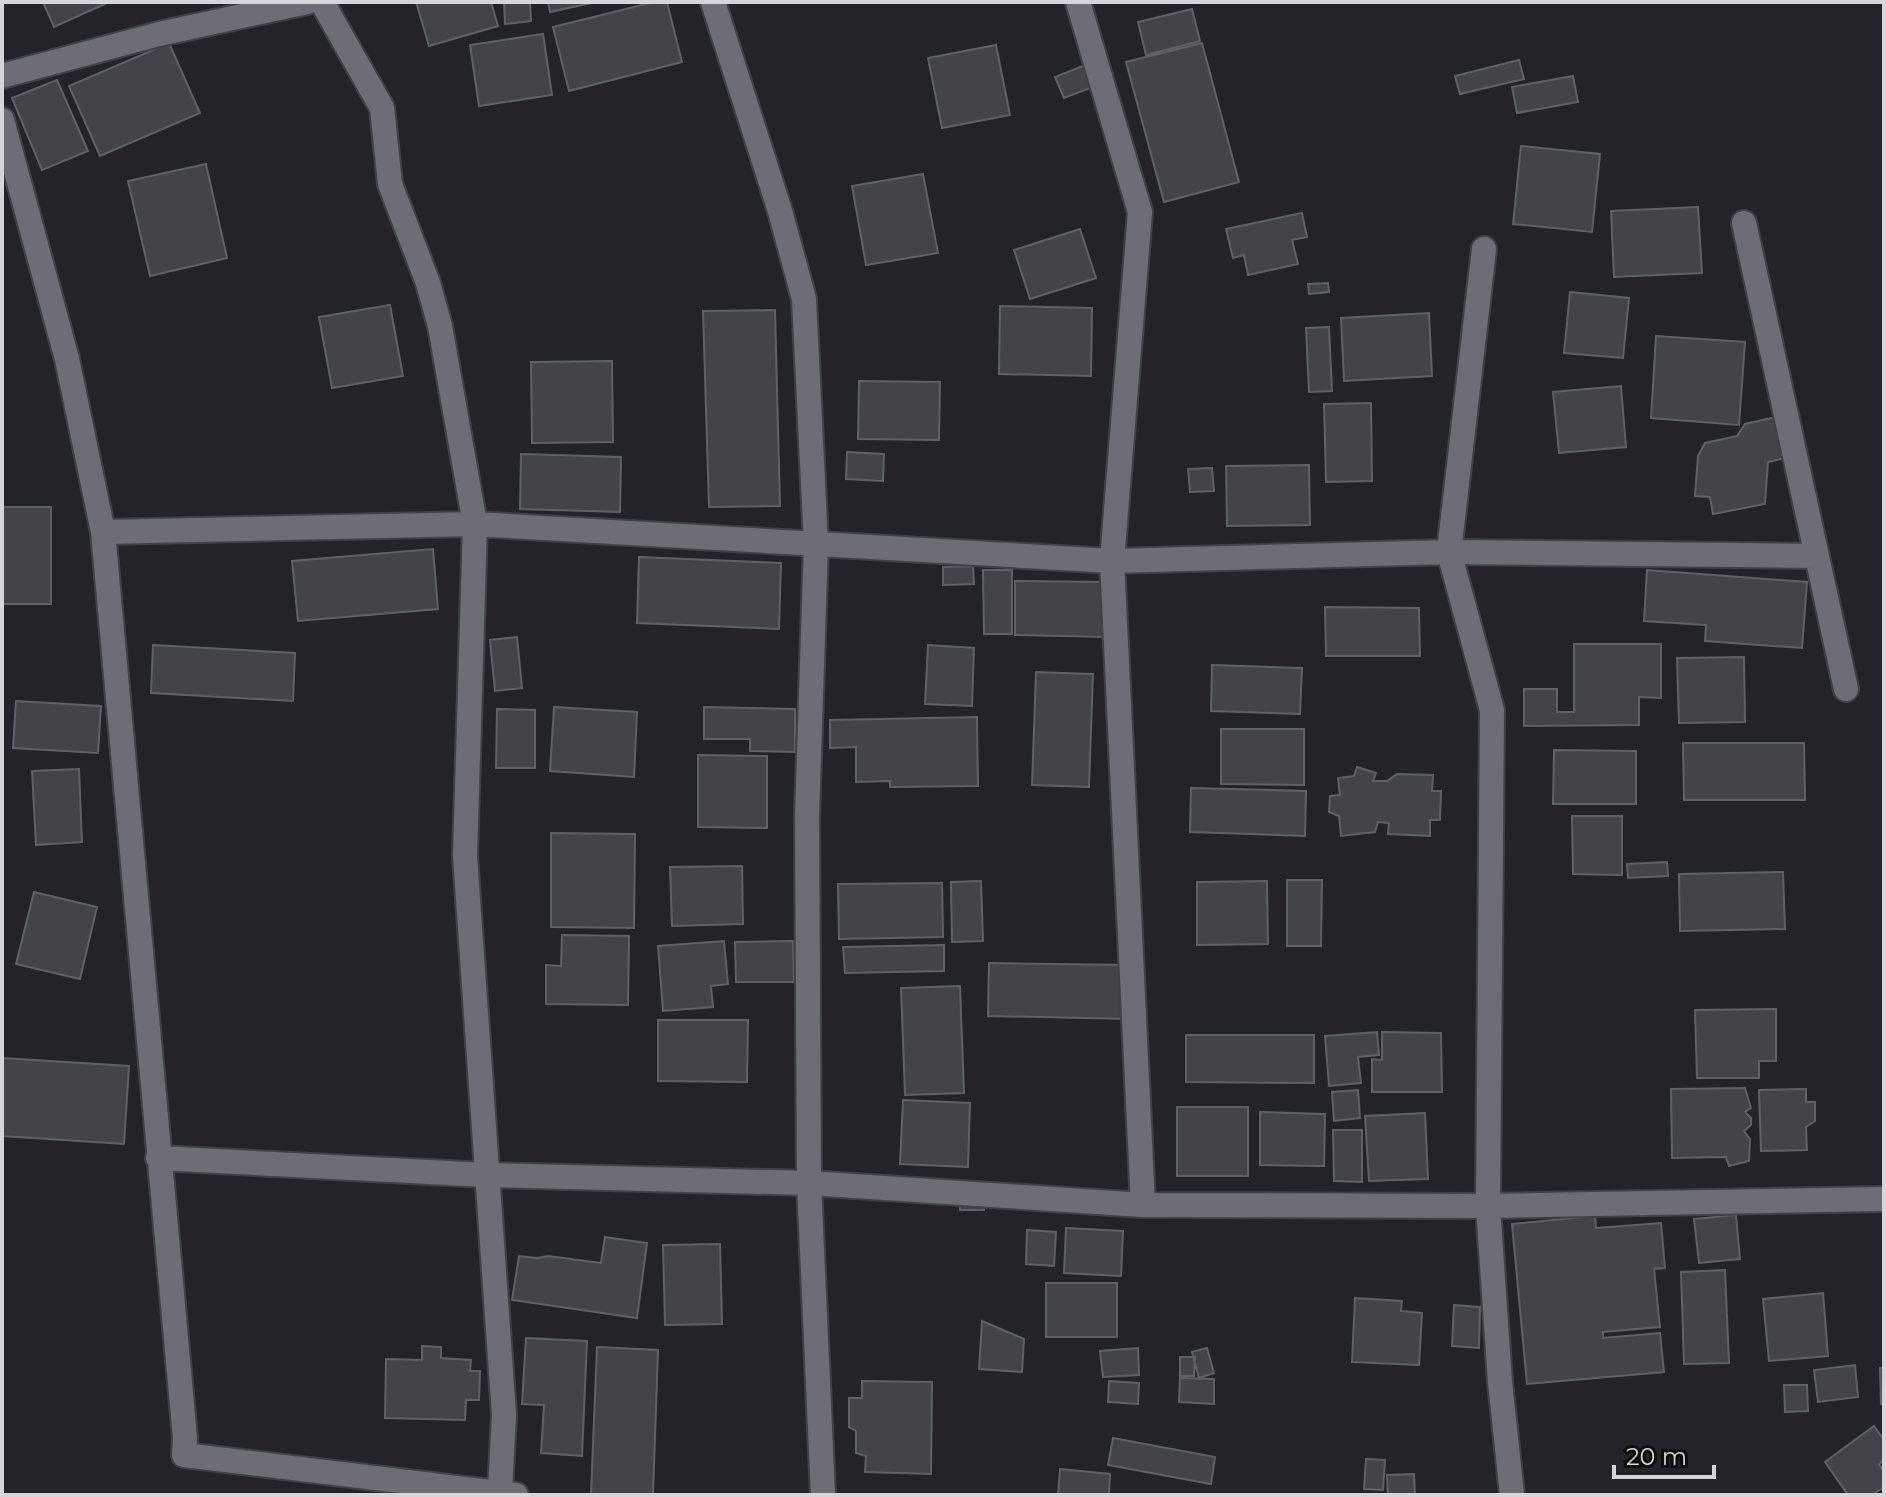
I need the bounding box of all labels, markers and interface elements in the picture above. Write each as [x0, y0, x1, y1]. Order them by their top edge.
scale bar [1614, 1429, 1714, 1479]
text: 20 m [1626, 1442, 1687, 1471]

